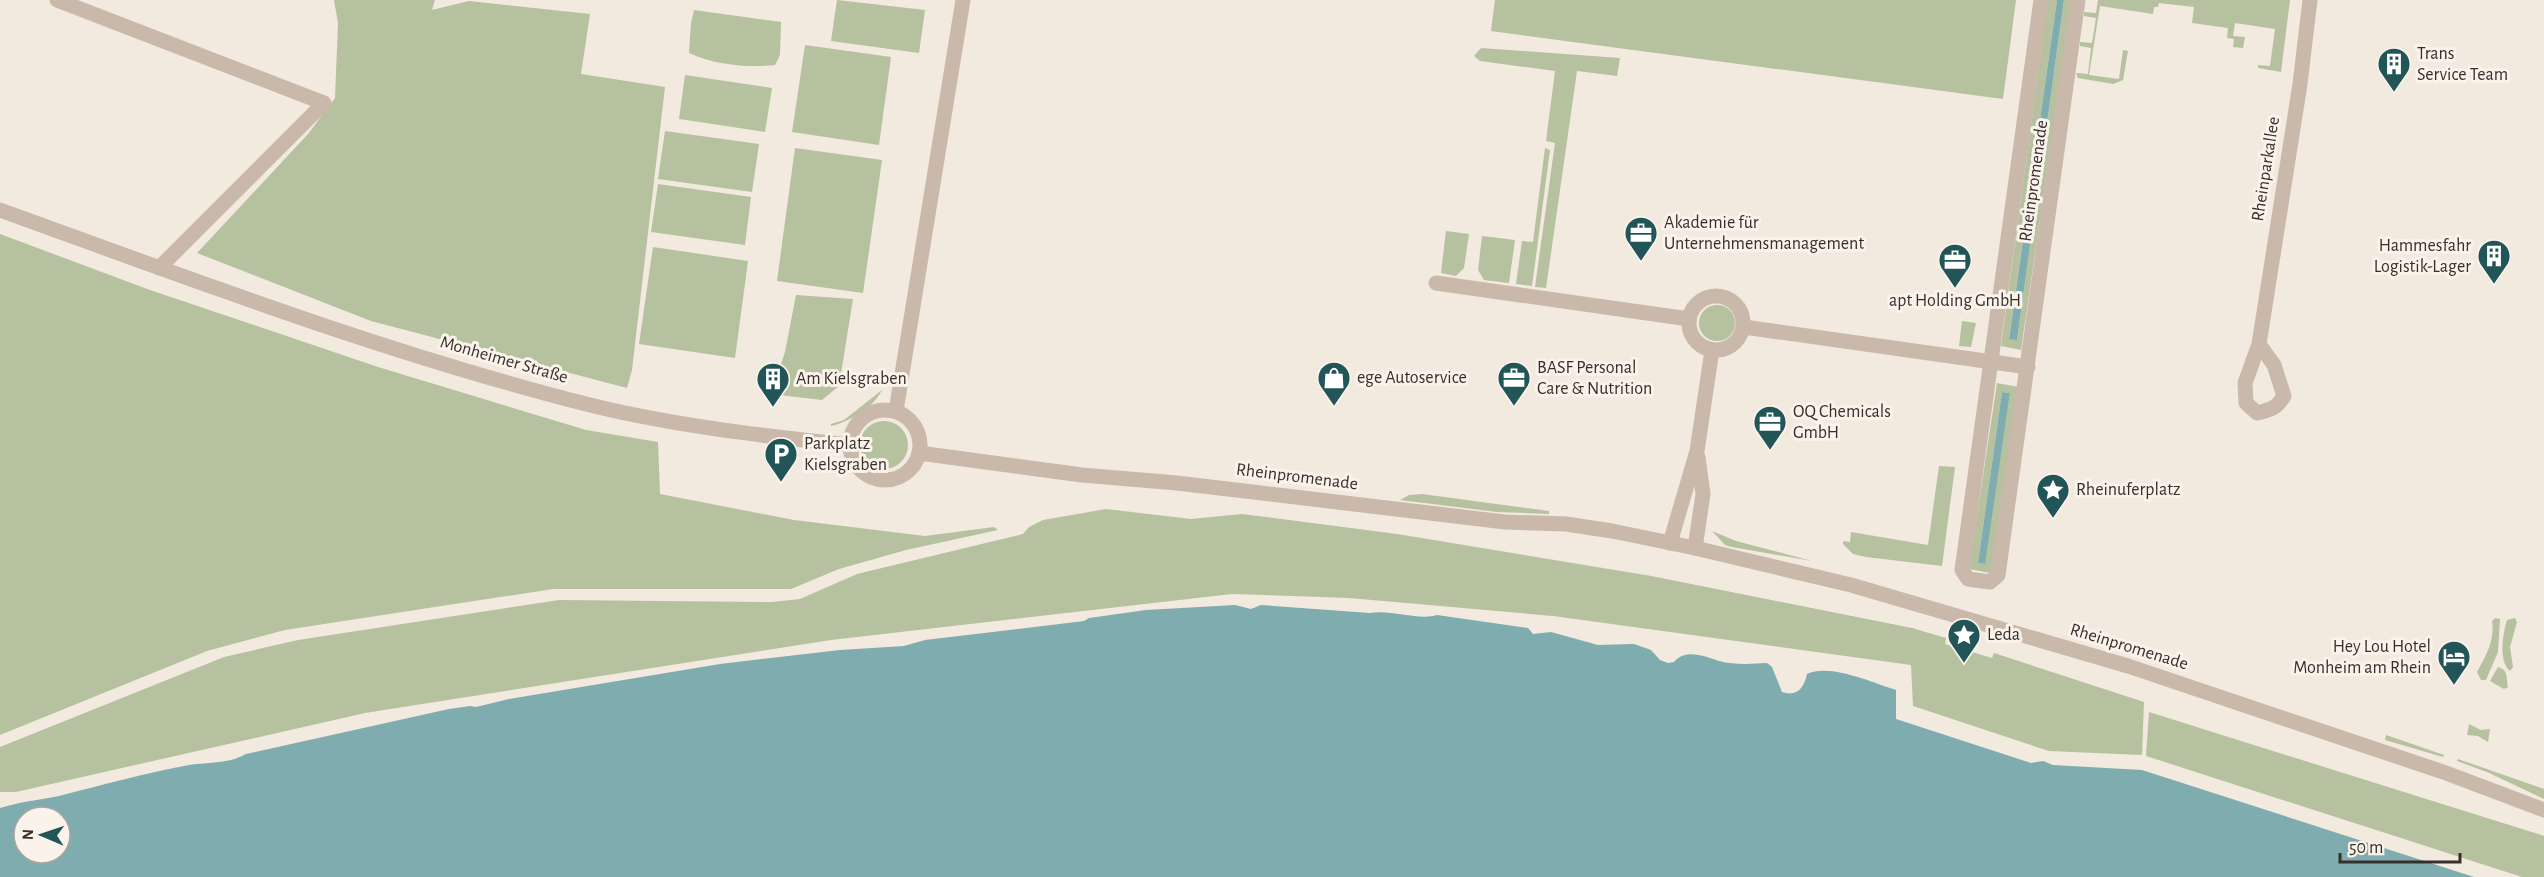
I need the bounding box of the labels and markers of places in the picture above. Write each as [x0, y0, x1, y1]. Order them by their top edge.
place label: Trans Service Team [2417, 45, 2508, 84]
building icon: Trans Service Team [2376, 46, 2412, 93]
place label: Akademie für Unternehmensmanagement [1664, 214, 1864, 253]
office icon: Akademie für Unternehmensmanagement [1623, 215, 1659, 262]
place label: Hammesfahr Logistik-Lager [2374, 237, 2471, 276]
building icon: Hammesfahr Logistik-Lager [2476, 238, 2512, 285]
office icon: apt Holding GmbH [1937, 242, 1973, 289]
place label: apt Holding GmbH [1889, 292, 2021, 310]
place label: BASF Personal Care & Nutrition [1537, 359, 1652, 398]
shop icon: ege Autoservice [1316, 360, 1352, 407]
office icon: BASF Personal Care & Nutrition [1496, 360, 1532, 407]
building icon: Am Kielsgraben [755, 361, 791, 408]
place label: ege Autoservice [1357, 369, 1467, 387]
place label: Am Kielsgraben [796, 370, 907, 388]
place label: OQ Chemicals GmbH [1793, 403, 1891, 442]
office icon: OQ Chemicals GmbH [1752, 404, 1788, 451]
place label: Parkplatz Kielsgraben [804, 435, 887, 474]
parking icon: Parkplatz Kielsgraben [763, 436, 799, 483]
place icon: Rheinuferplatz [2035, 472, 2071, 519]
place label: Rheinuferplatz [2076, 481, 2180, 499]
place icon: Leda [1946, 617, 1982, 664]
place label: Leda [1987, 626, 2020, 644]
place label: Hey Lou Hotel Monheim am Rhein [2293, 638, 2431, 677]
hotel icon: Hey Lou Hotel Monheim am Rhein [2436, 639, 2472, 686]

